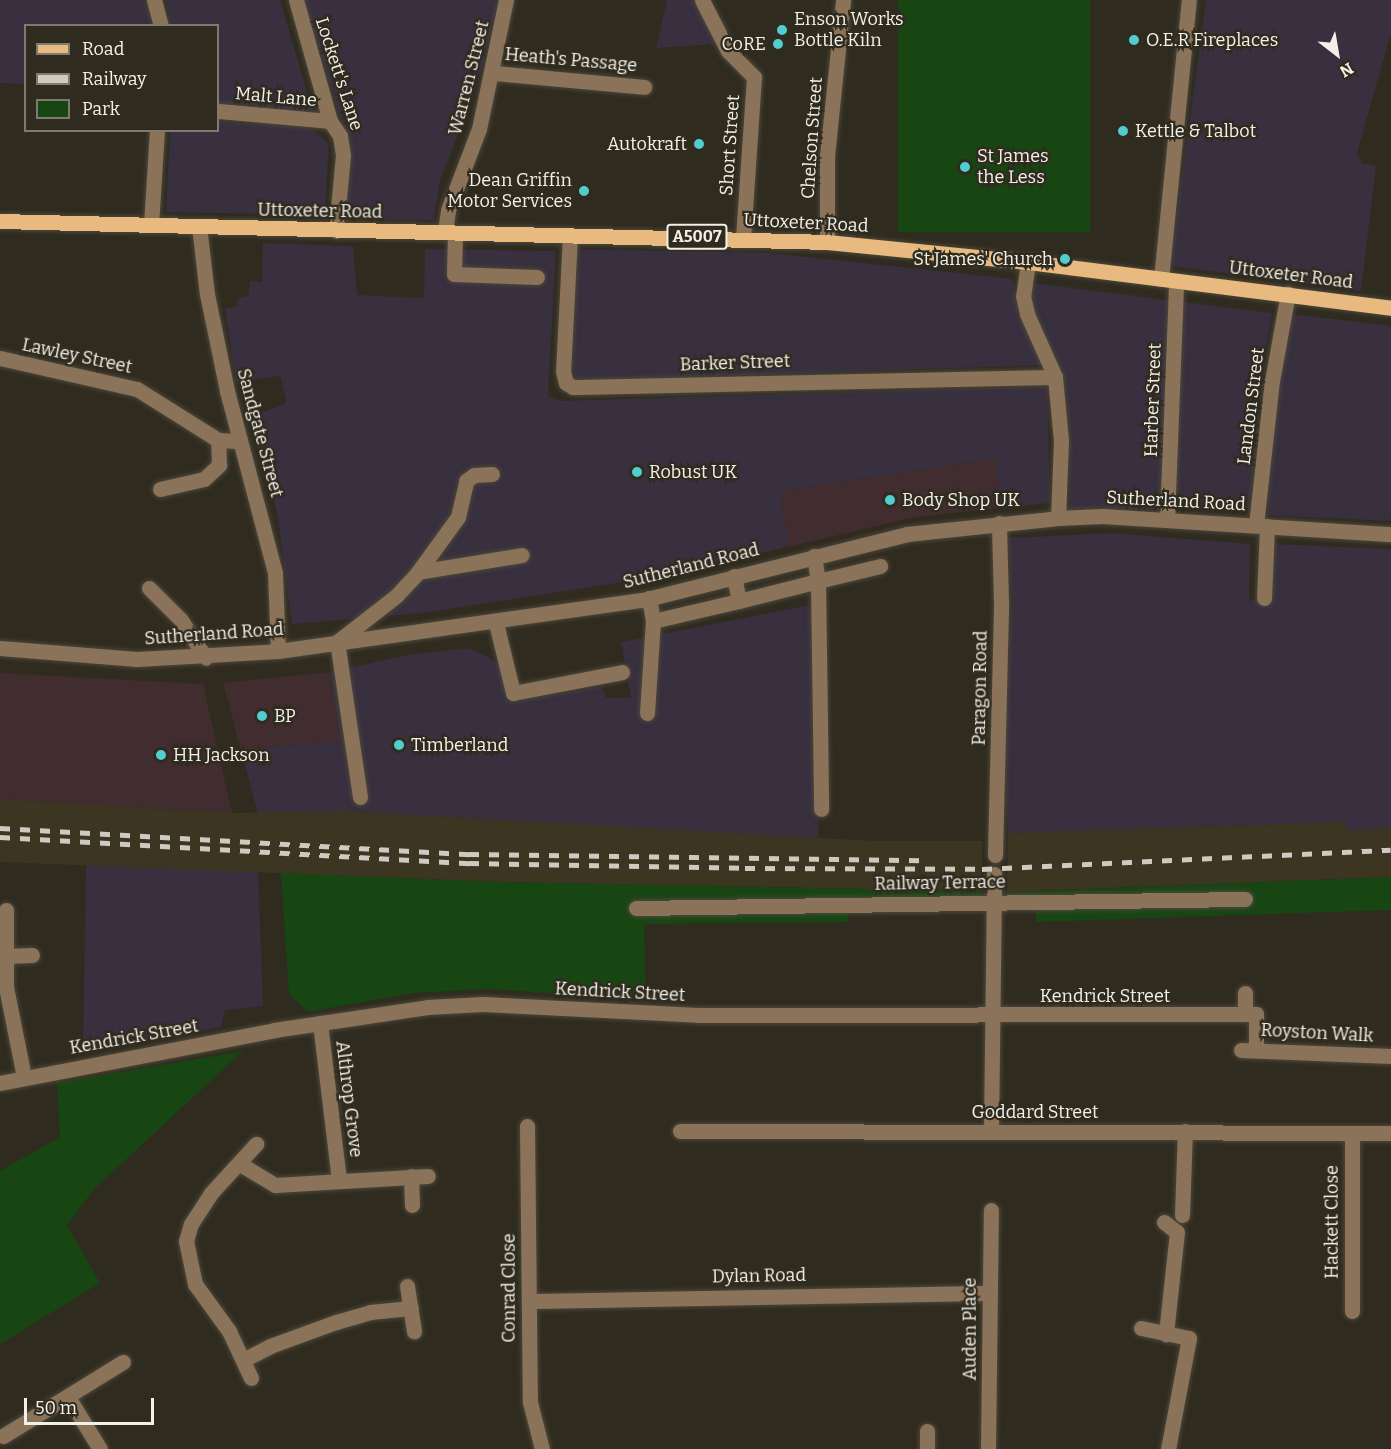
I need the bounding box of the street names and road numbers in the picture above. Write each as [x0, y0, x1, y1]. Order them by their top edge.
street label: Lockett's Lane [311, 15, 367, 133]
street label: Warren Street [444, 18, 494, 138]
street label: Heath's Passage [504, 43, 638, 77]
street label: Chelson Street [797, 76, 827, 200]
street label: Malt Lane [234, 83, 318, 111]
street label: Short Street [716, 94, 744, 196]
street label: Uttoxeter Road [257, 199, 383, 223]
street label: Uttoxeter Road [743, 209, 869, 237]
road number: A5007 [666, 224, 728, 250]
street label: Uttoxeter Road [1228, 257, 1354, 293]
street label: Lawley Street [20, 334, 134, 378]
street label: Harber Street [1140, 343, 1166, 457]
street label: Landon Street [1233, 346, 1269, 466]
street label: Barker Street [679, 350, 791, 376]
street label: Sandgate Street [232, 366, 288, 500]
street label: Sutherland Road [1106, 487, 1246, 515]
street label: Sutherland Road [621, 539, 761, 593]
street label: Sutherland Road [144, 618, 284, 650]
street label: Paragon Road [968, 630, 992, 746]
street label: Railway Terrace [874, 871, 1006, 895]
street label: Kendrick Street [554, 978, 686, 1006]
street label: Kendrick Street [1040, 985, 1170, 1007]
street label: Kendrick Street [68, 1015, 200, 1059]
street label: Royston Walk [1260, 1019, 1374, 1047]
street label: Althrop Grove [331, 1039, 367, 1159]
street label: Goddard Street [971, 1101, 1099, 1123]
street label: Hackett Close [1321, 1165, 1343, 1279]
street label: Conrad Close [498, 1233, 520, 1343]
street label: Dylan Road [712, 1264, 806, 1288]
street label: Auden Place [959, 1278, 981, 1380]

